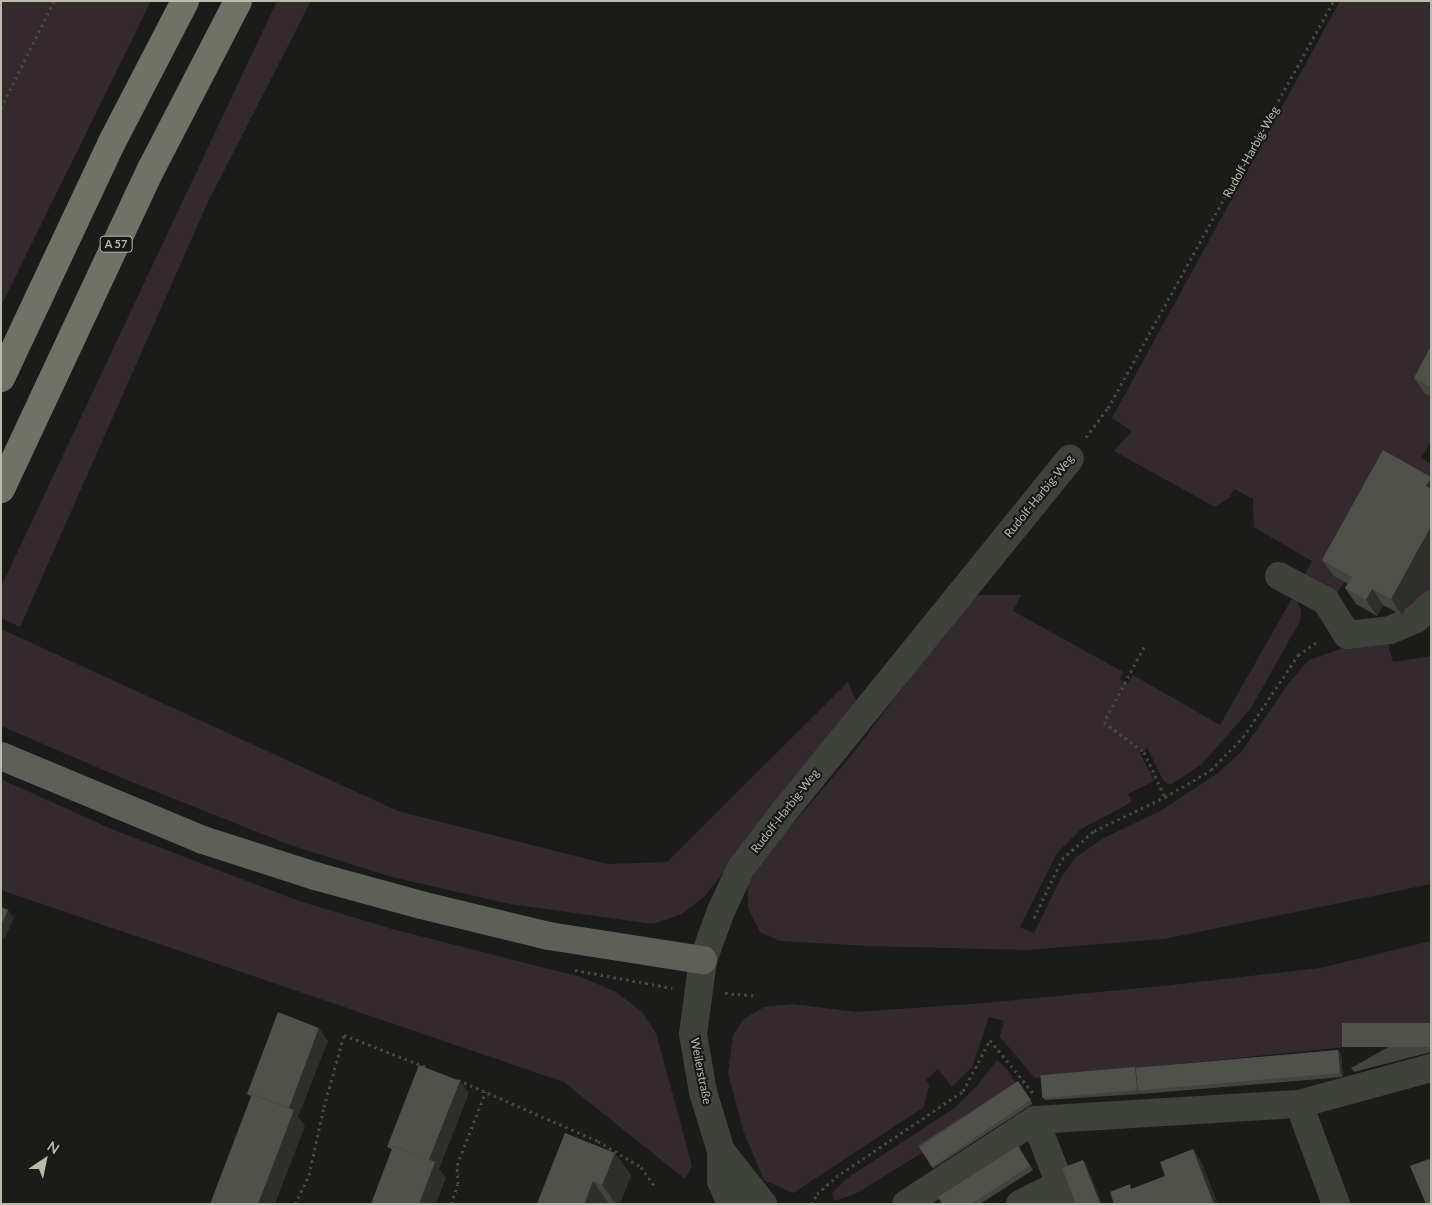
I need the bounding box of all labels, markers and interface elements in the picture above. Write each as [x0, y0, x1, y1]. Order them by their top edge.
street label: Rudolf-Harbig-Weg [1220, 104, 1282, 200]
road number: A 57 [98, 235, 134, 252]
street label: Rudolf-Harbig-Weg [1001, 452, 1077, 540]
street label: Rudolf-Harbig-Weg [748, 766, 822, 856]
street label: Weilerstraße [687, 1036, 715, 1106]
north arrow [20, 1135, 70, 1185]
text: N [44, 1137, 63, 1157]

